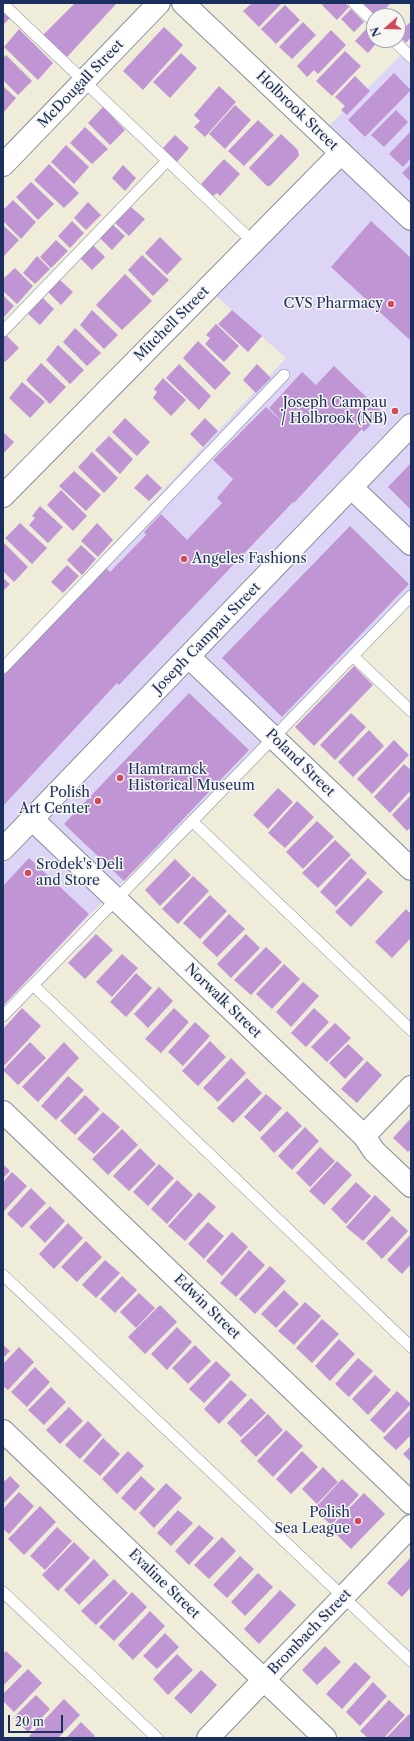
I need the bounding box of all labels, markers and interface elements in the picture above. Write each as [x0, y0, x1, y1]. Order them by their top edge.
north arrow [366, 8, 406, 48]
text: N [367, 25, 384, 39]
street label: McDougall Street [35, 36, 127, 132]
street label: Holbrook Street [253, 68, 341, 154]
street label: Mitchell Street [131, 283, 213, 365]
place label: CVS Pharmacy [284, 296, 383, 312]
marker: CVS Pharmacy [386, 299, 396, 309]
place label: Joseph Campau / Holbrook (NB) [281, 395, 387, 428]
marker: Joseph Campau / Holbrook (NB) [390, 406, 400, 416]
place label: Angeles Fashions [192, 551, 307, 567]
marker: Angeles Fashions [179, 554, 189, 564]
street label: Joseph Campau Street [150, 579, 264, 697]
street label: Poland Street [262, 726, 338, 800]
place label: Hamtramck Historical Museum [128, 762, 255, 794]
marker: Hamtramck Historical Museum [115, 773, 125, 783]
place label: Polish Art Center [19, 785, 90, 818]
marker: Polish Art Center [93, 796, 103, 806]
place label: Srodek's Deli and Store [36, 857, 123, 890]
marker: Srodek's Deli and Store [23, 868, 33, 878]
street label: Norwalk Street [181, 960, 265, 1042]
street label: Edwin Street [170, 1271, 244, 1343]
place label: Polish Sea League [274, 1505, 350, 1538]
marker: Polish Sea League [353, 1516, 363, 1526]
street label: Evaline Street [125, 1546, 203, 1622]
street label: Brombach Street [265, 1586, 355, 1678]
scale bar [10, 1707, 65, 1733]
text: 20 m [15, 1714, 44, 1729]

